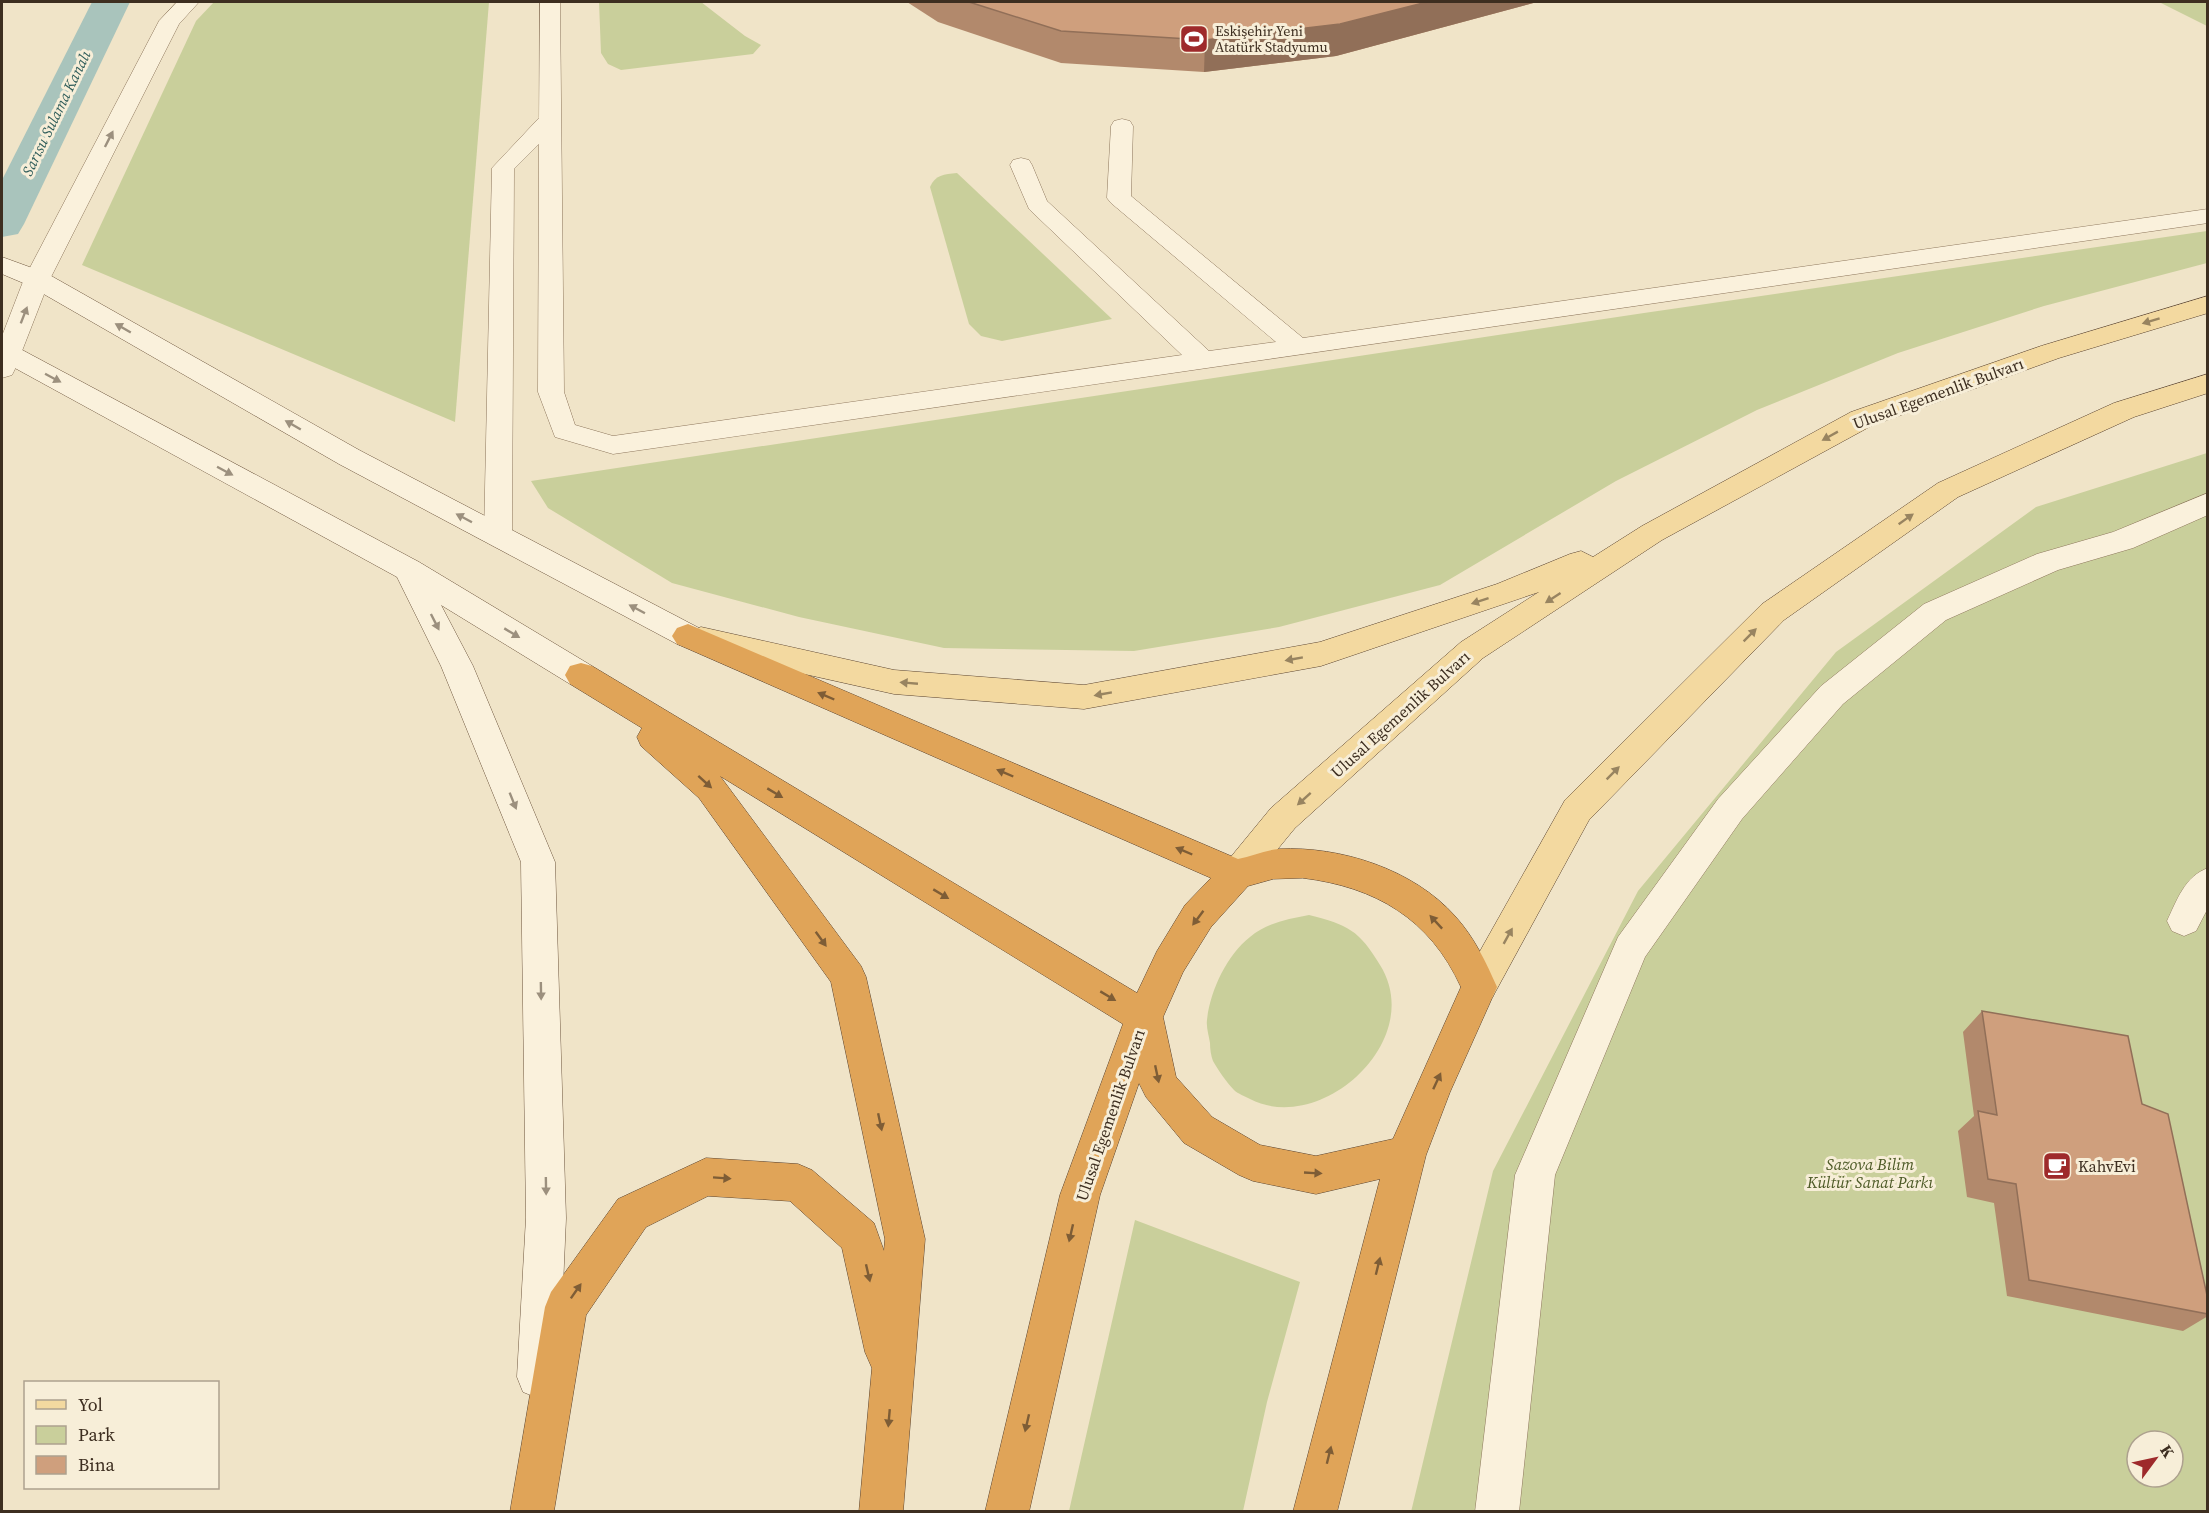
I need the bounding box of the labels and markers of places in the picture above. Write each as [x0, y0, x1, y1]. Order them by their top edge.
place label: Eskişehir Yeni Atatürk Stadyumu [1215, 21, 1328, 57]
sports icon: Eskişehir Yeni Atatürk Stadyumu [1178, 23, 1210, 55]
cafe icon: KahvEvi [2041, 1150, 2073, 1182]
place label: KahvEvi [2078, 1155, 2136, 1177]

